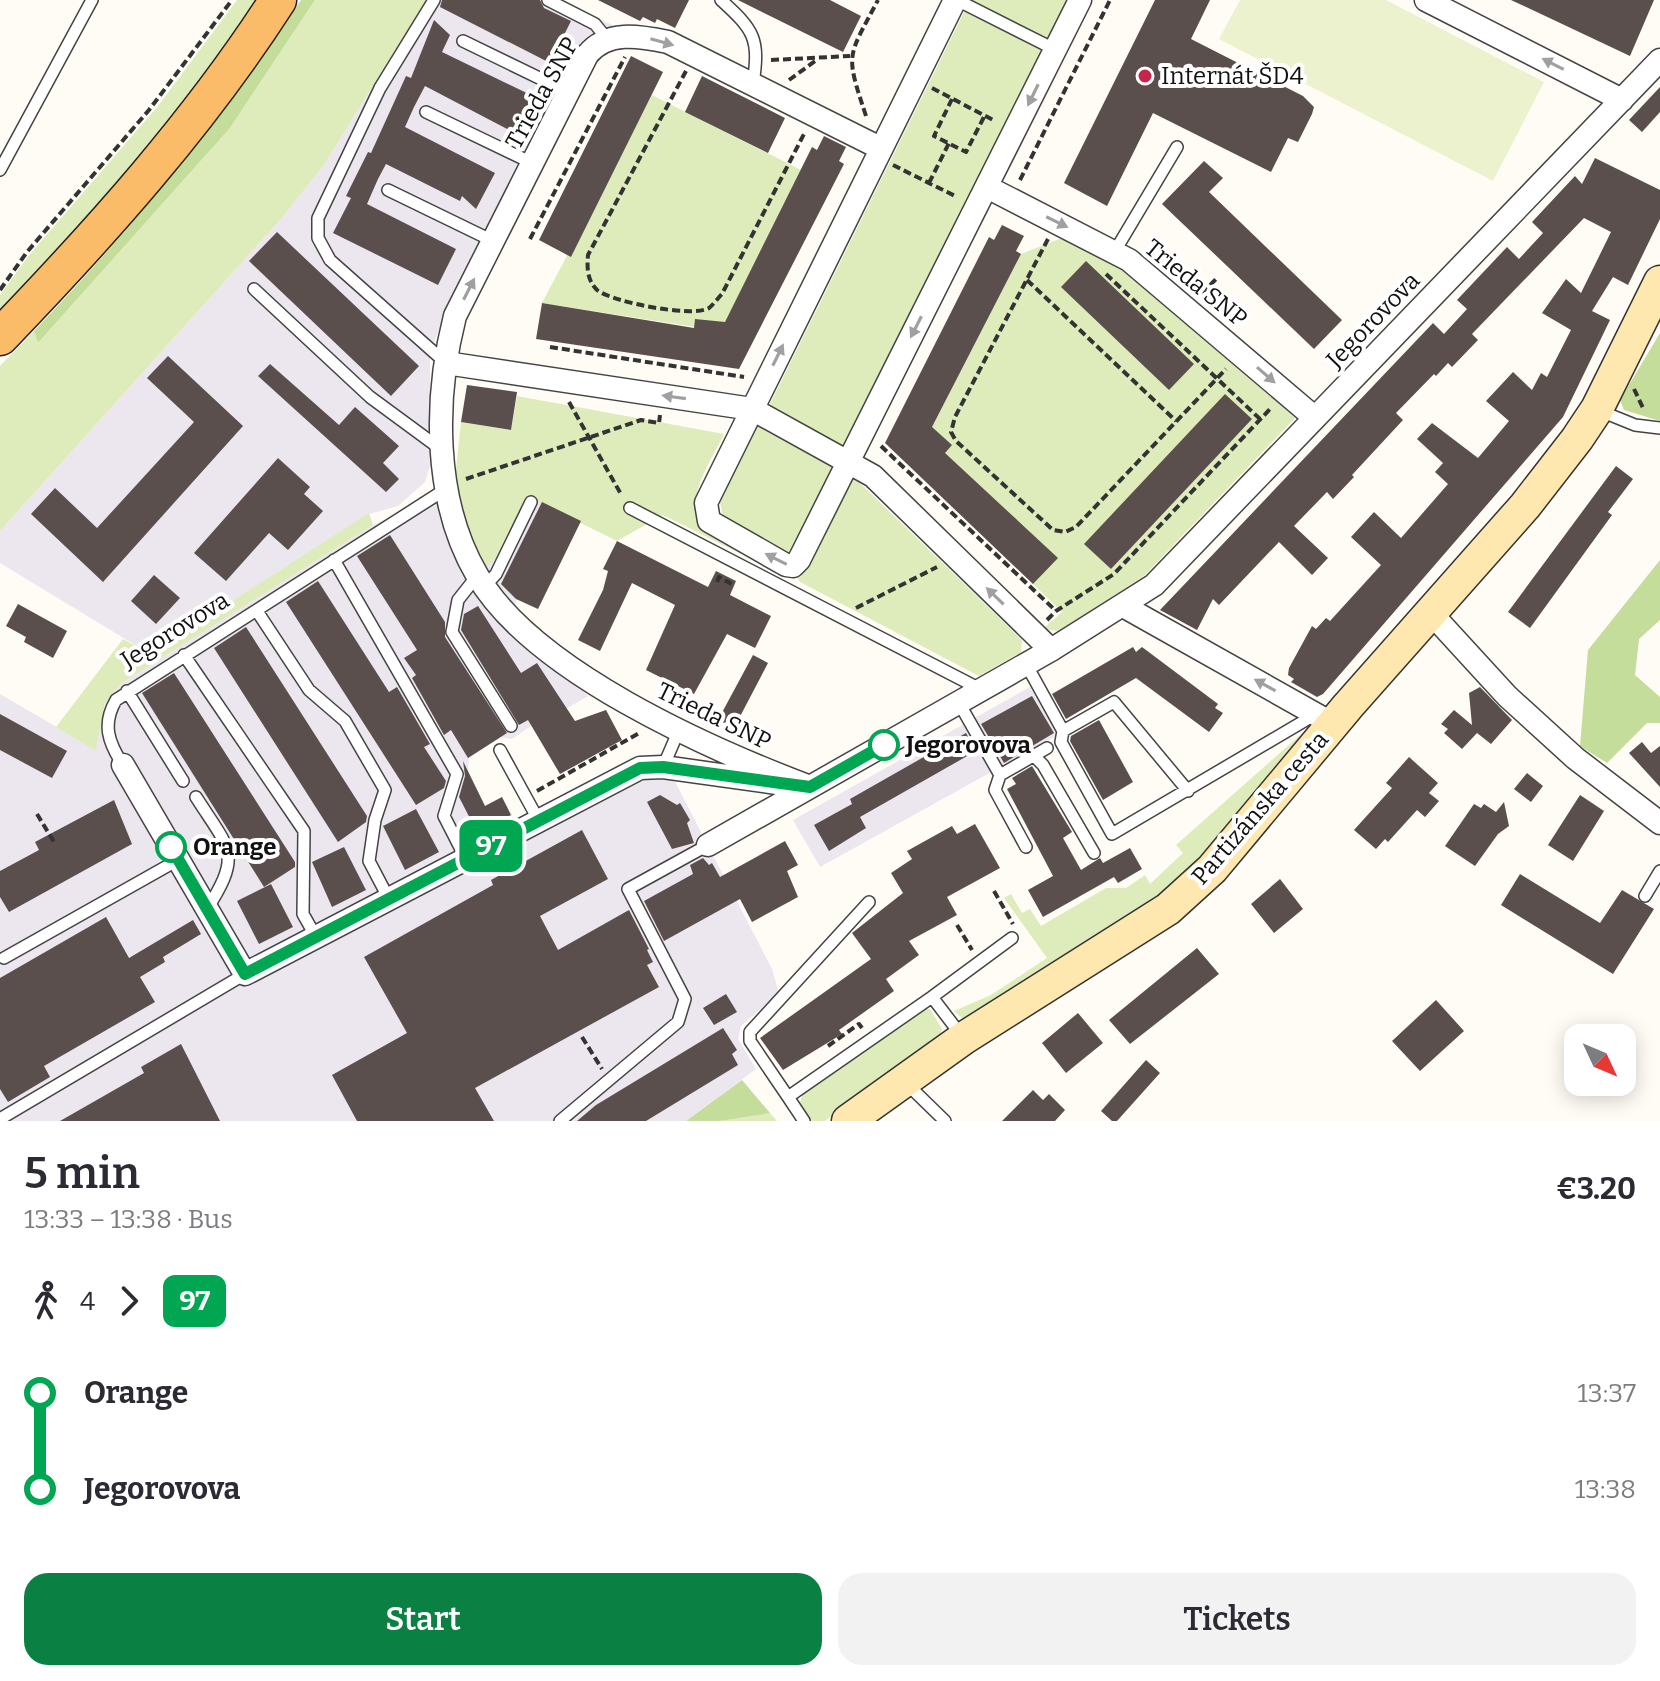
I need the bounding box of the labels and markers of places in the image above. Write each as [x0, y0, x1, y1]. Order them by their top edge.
place label: Internát ŠD4 [1161, 61, 1304, 90]
marker: Internát ŠD4 [1136, 67, 1154, 85]
marker: Jegorovova [869, 730, 899, 760]
place label: Jegorovova [904, 731, 1032, 759]
marker: Orange [156, 832, 186, 862]
place label: Orange [193, 833, 276, 861]

